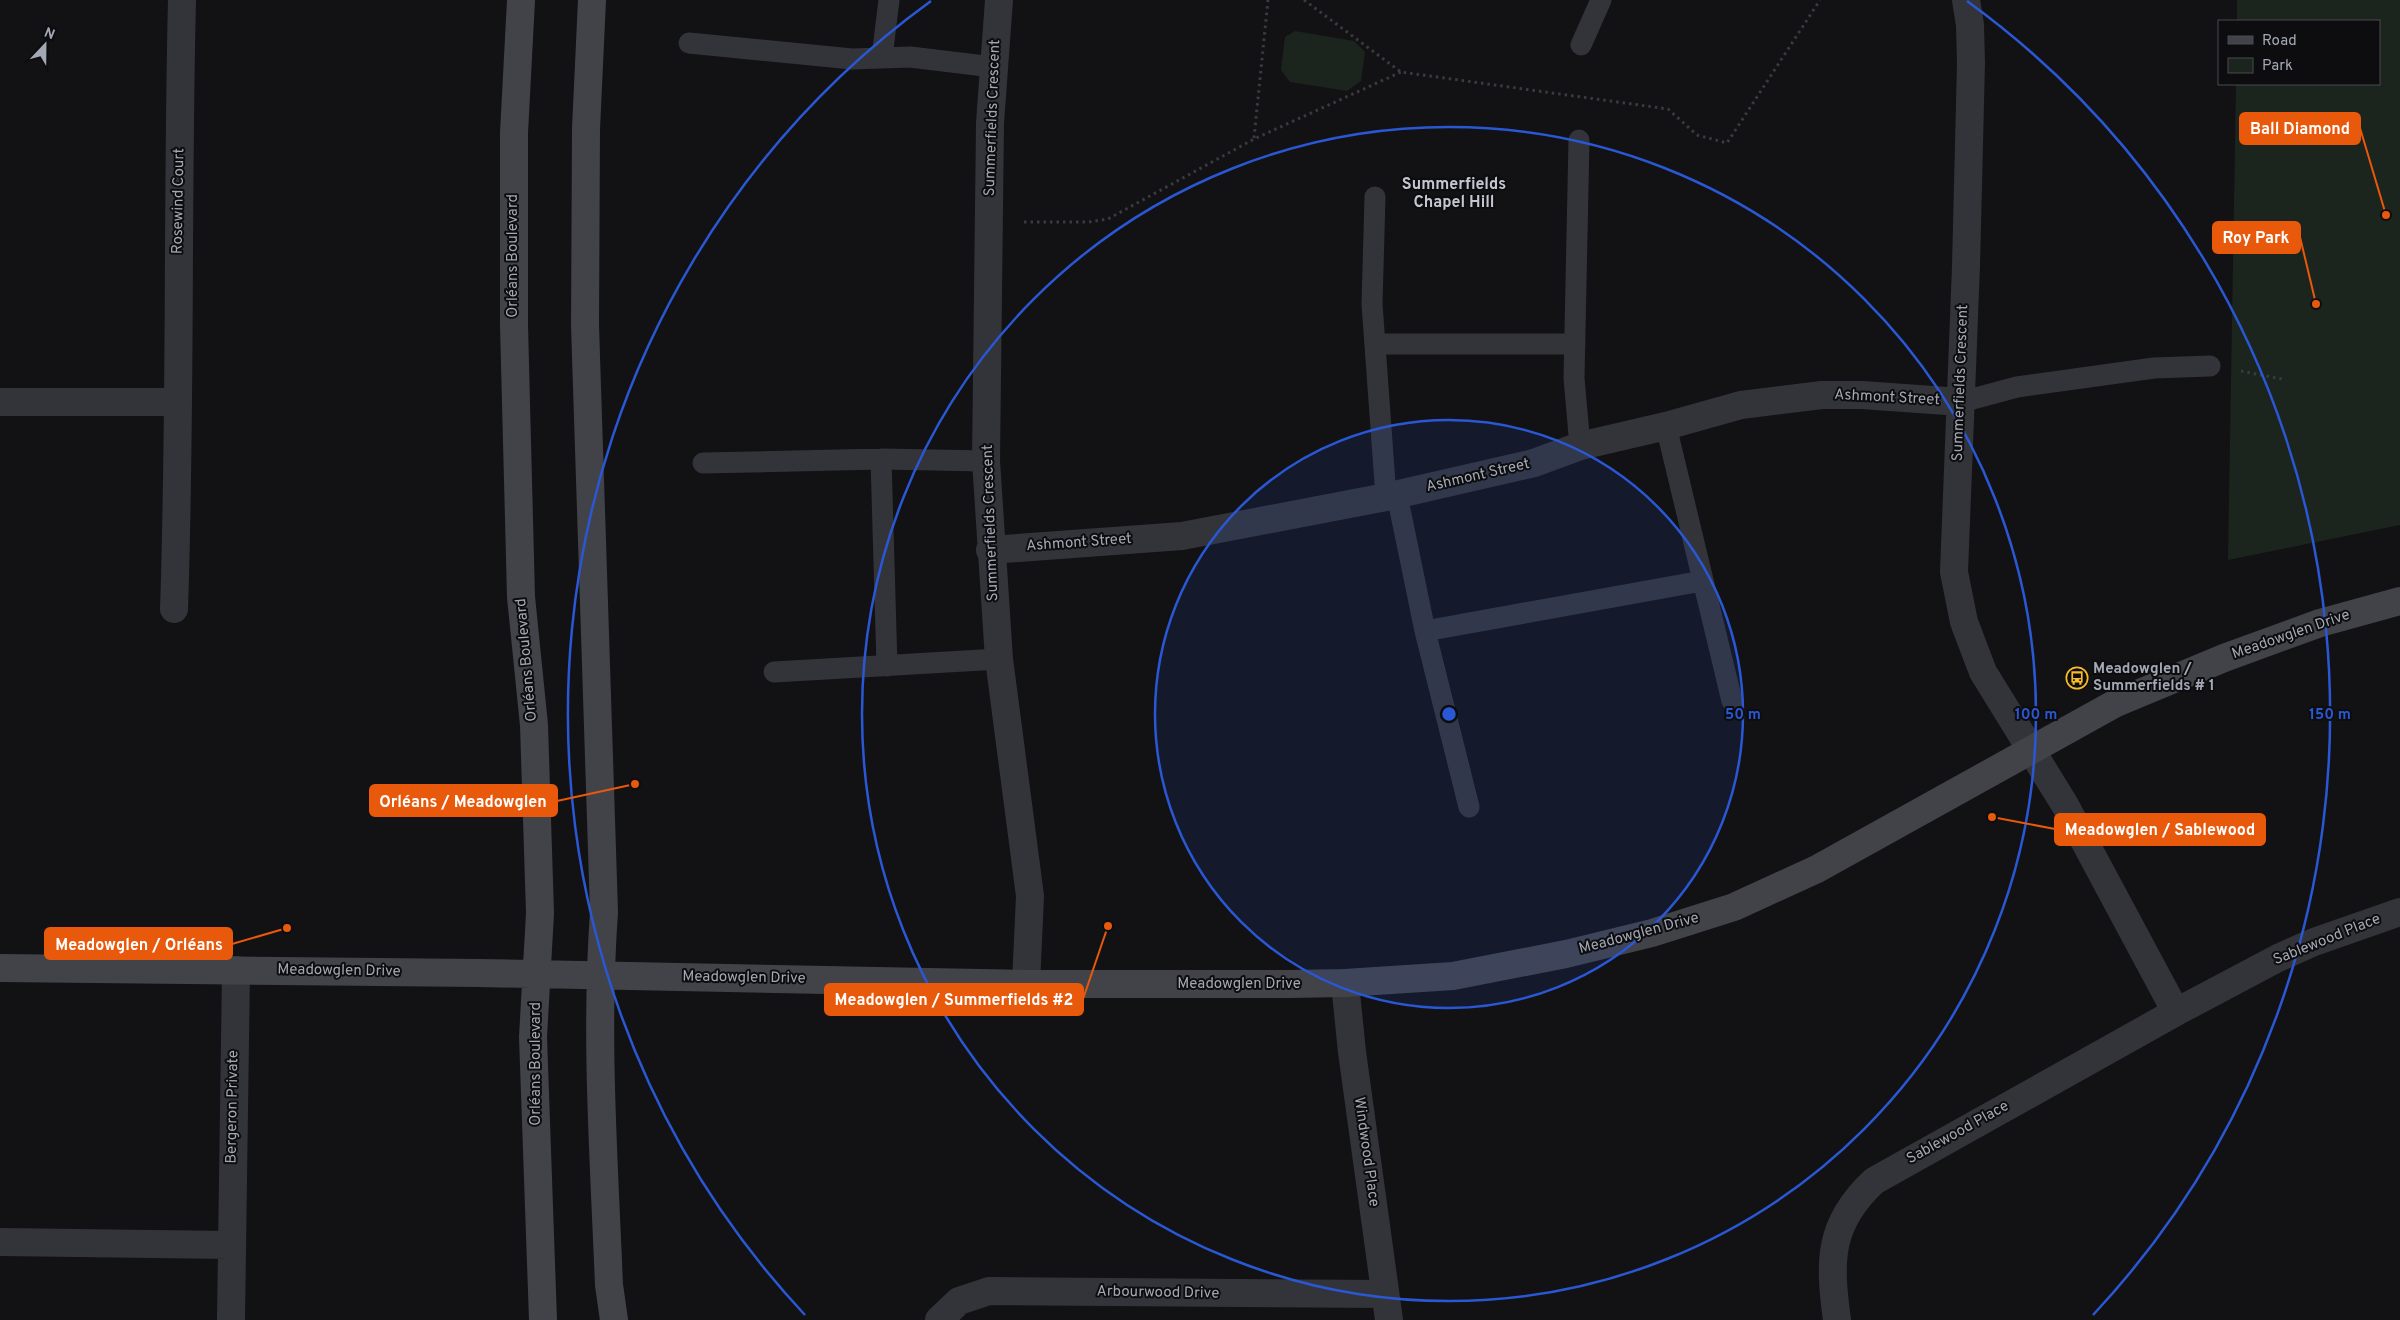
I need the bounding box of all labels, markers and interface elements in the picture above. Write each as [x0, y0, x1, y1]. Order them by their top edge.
north arrow [20, 20, 70, 70]
legend [2218, 20, 2380, 85]
text: N [41, 25, 57, 44]
text: Road [2262, 32, 2297, 51]
street label: Summerfields Crescent [981, 39, 1005, 197]
text: Park [2262, 57, 2293, 76]
callout: Ball Diamond [2240, 113, 2360, 144]
text: Ball Diamond [2250, 120, 2350, 140]
street label: Rosewind Court [169, 148, 189, 254]
district label: Summerfields Chapel Hill [1402, 175, 1506, 213]
street label: Orléans Boulevard [504, 194, 523, 318]
callout: Roy Park [2213, 222, 2300, 253]
text: Roy Park [2223, 229, 2289, 249]
street label: Summerfields Crescent [1949, 304, 1973, 462]
street label: Ashmont Street [1834, 386, 1940, 410]
street label: Summerfields Crescent [979, 444, 1003, 602]
street label: Ashmont Street [1424, 455, 1532, 497]
street label: Ashmont Street [1026, 530, 1132, 556]
street label: Orléans Boulevard [512, 598, 542, 722]
street label: Meadowglen Drive [2230, 606, 2352, 664]
place label: Meadowglen / Summerfields # 1 [2093, 660, 2215, 696]
bus stop icon: Meadowglen / Summerfields # 1 [2065, 666, 2089, 690]
centre of rings [1440, 705, 1458, 723]
text: 50 m [1725, 706, 1761, 725]
text: 100 m [2015, 706, 2057, 725]
text: 150 m [2309, 706, 2351, 725]
callout: Orléans / Meadowglen [370, 785, 557, 816]
text: Orléans / Meadowglen [379, 793, 547, 813]
callout: Meadowglen / Sablewood [2055, 814, 2265, 845]
text: Meadowglen / Sablewood [2065, 821, 2255, 841]
street label: Meadowglen Drive [1577, 909, 1701, 959]
street label: Sablewood Place [2271, 910, 2383, 970]
callout: Meadowglen / Orléans [45, 928, 232, 959]
text: Meadowglen / Orléans [55, 936, 223, 956]
street label: Meadowglen Drive [277, 960, 401, 982]
street label: Meadowglen Drive [682, 967, 806, 989]
street label: Meadowglen Drive [1177, 975, 1301, 994]
callout: Meadowglen / Summerfields #2 [825, 984, 1083, 1015]
text: Meadowglen / Summerfields #2 [835, 991, 1073, 1011]
street label: Orléans Boulevard [527, 1002, 546, 1126]
street label: Bergeron Private [223, 1050, 243, 1164]
street label: Windwood Place [1349, 1096, 1383, 1208]
street label: Sablewood Place [1903, 1097, 2013, 1169]
street label: Arbourwood Drive [1096, 1282, 1220, 1304]

